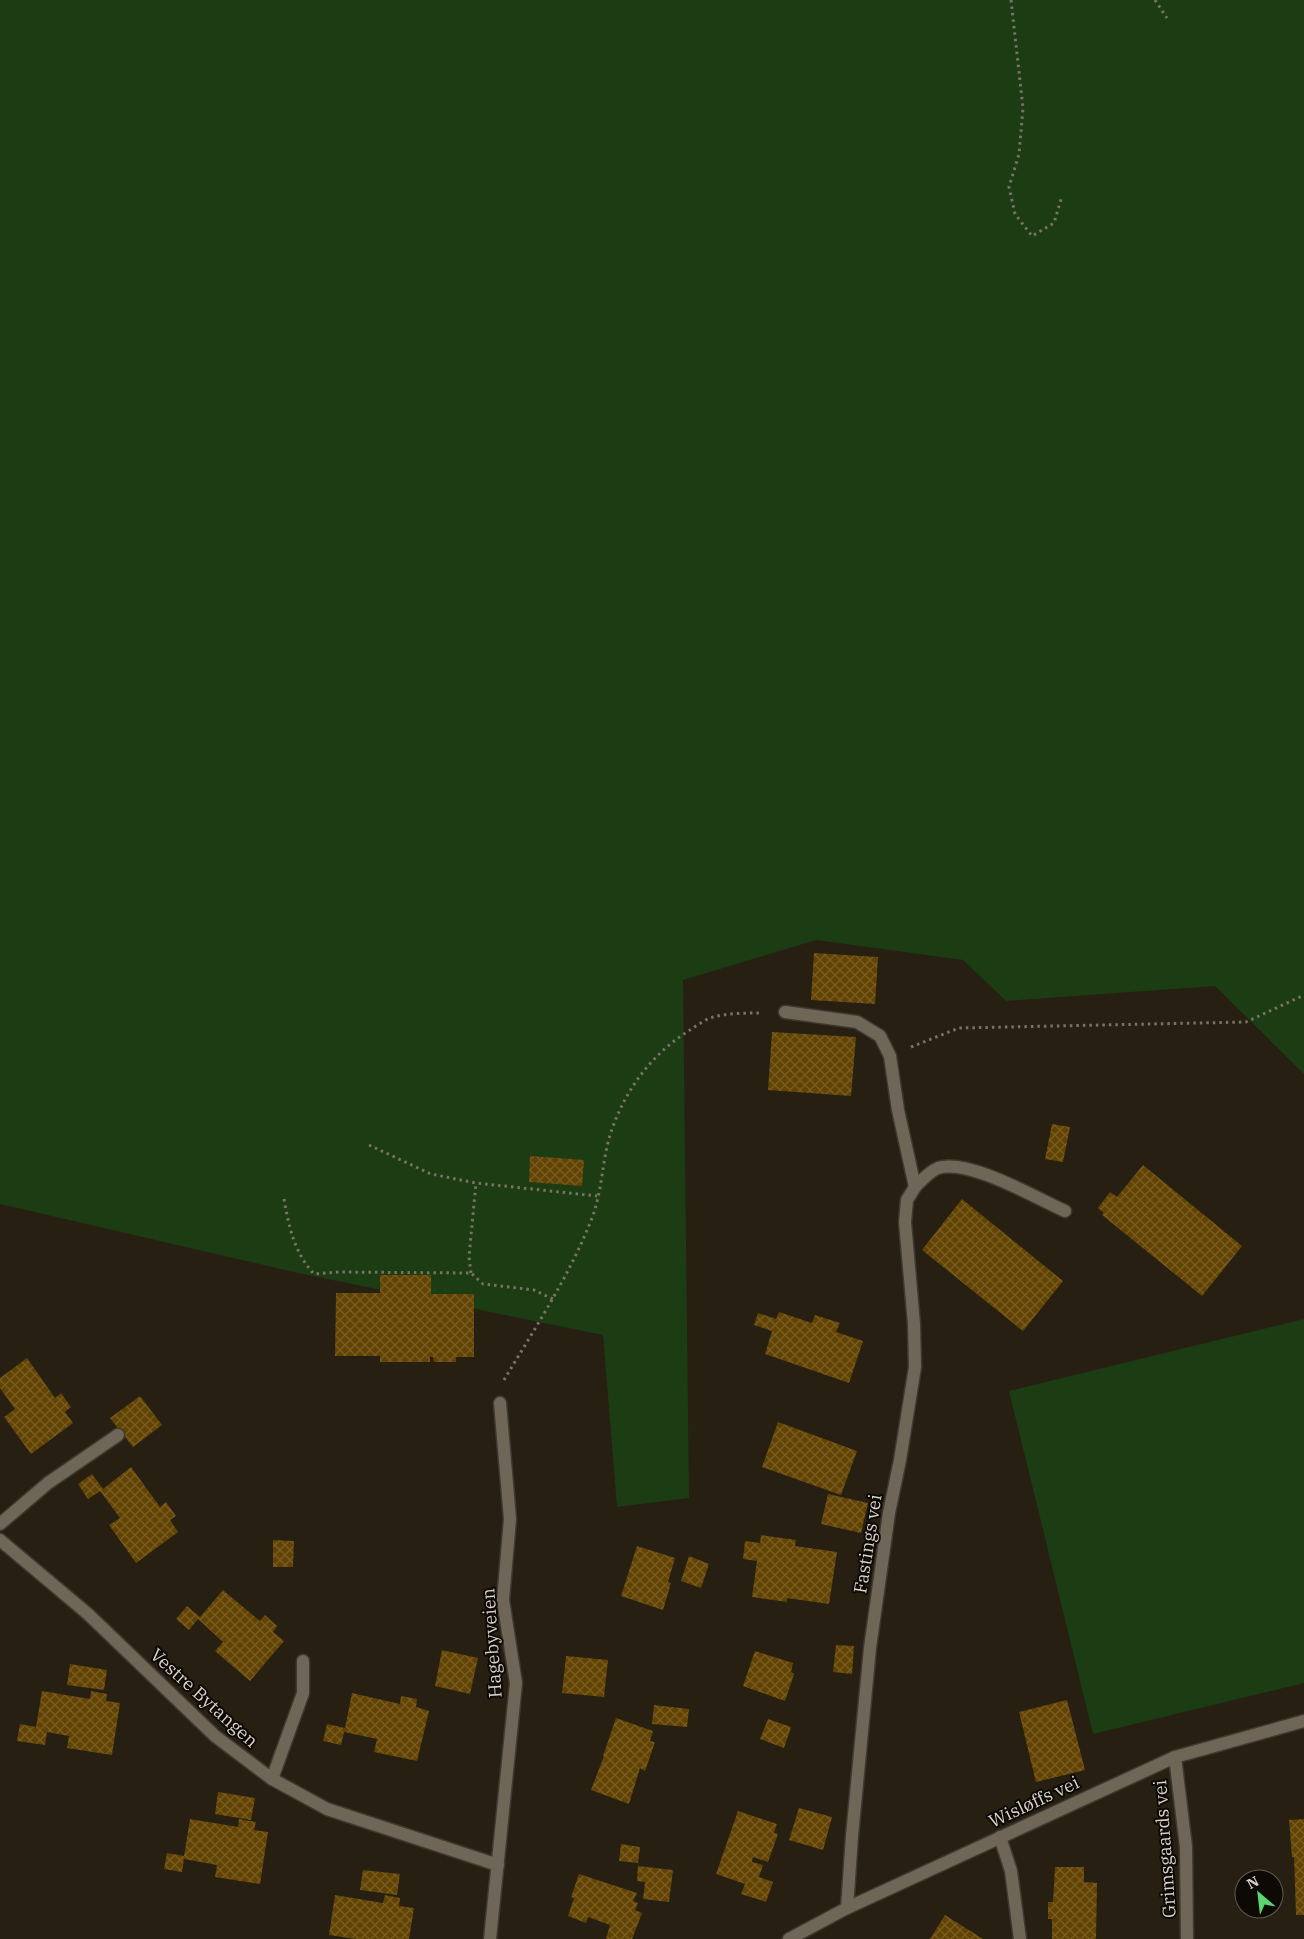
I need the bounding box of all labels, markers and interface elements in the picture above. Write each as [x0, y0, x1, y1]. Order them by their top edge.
street label: Fastings vei [848, 1492, 887, 1595]
street label: Hagebyveien [476, 1587, 507, 1699]
street label: Vestre Bytangen [146, 1643, 263, 1752]
street label: Wisløffs vei [985, 1770, 1083, 1832]
street label: Grimsgaards vei [1148, 1779, 1181, 1919]
north arrow [1234, 1869, 1284, 1919]
text: N [1244, 1872, 1262, 1893]

